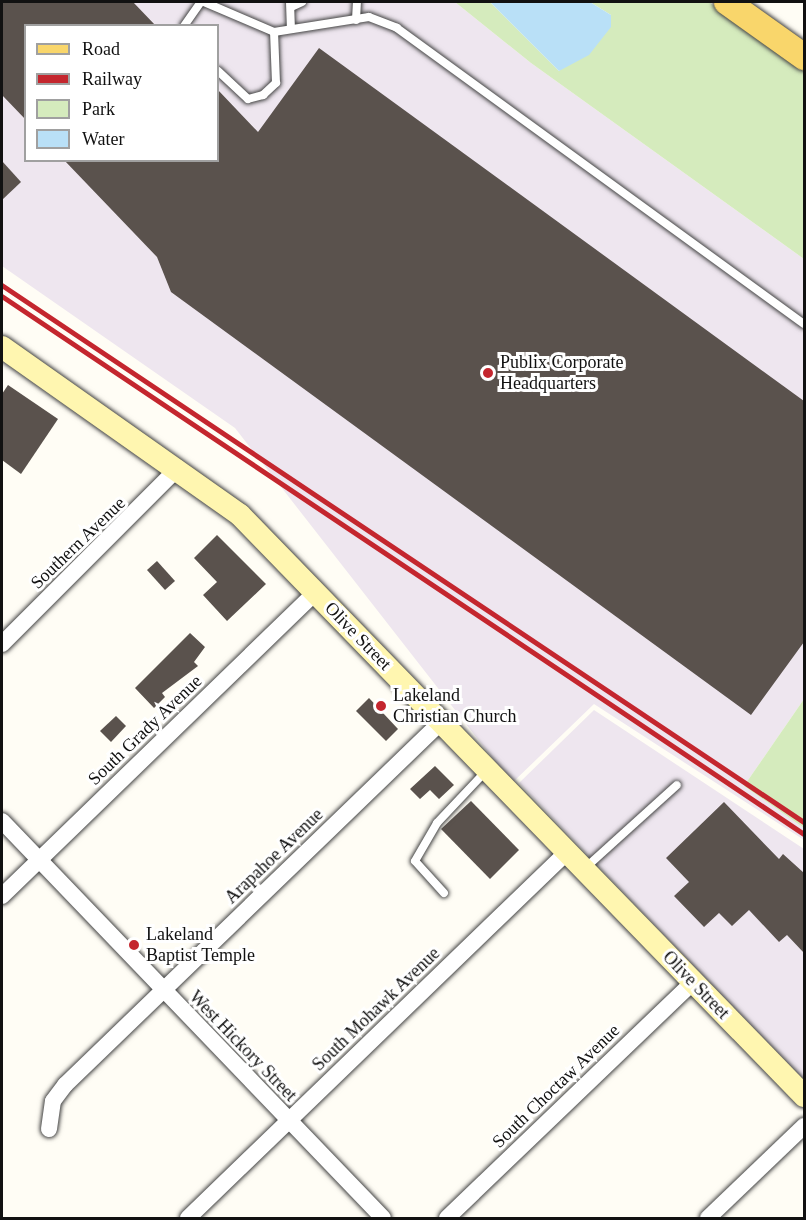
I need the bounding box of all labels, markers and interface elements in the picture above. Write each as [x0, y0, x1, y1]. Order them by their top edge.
legend [24, 24, 219, 162]
text: Road [82, 39, 120, 59]
text: Railway [82, 69, 142, 89]
text: Park [82, 99, 115, 119]
text: Water [82, 129, 125, 149]
place label: Publix Corporate Headquarters [500, 352, 623, 394]
marker: Publix Corporate Headquarters [481, 366, 495, 380]
street label: Southern Avenue [26, 492, 130, 594]
street label: Olive Street [320, 597, 396, 675]
street label: South Grady Avenue [83, 670, 207, 790]
place label: Lakeland Christian Church [393, 685, 516, 728]
marker: Lakeland Christian Church [374, 699, 388, 713]
street label: Arapahoe Avenue [220, 803, 328, 909]
place label: Lakeland Baptist Temple [146, 924, 255, 966]
marker: Lakeland Baptist Temple [127, 938, 141, 952]
street label: South Mohawk Avenue [307, 942, 445, 1076]
street label: Olive Street [658, 946, 734, 1024]
street label: West Hickory Street [185, 986, 301, 1106]
street label: South Choctaw Avenue [487, 1019, 625, 1153]

